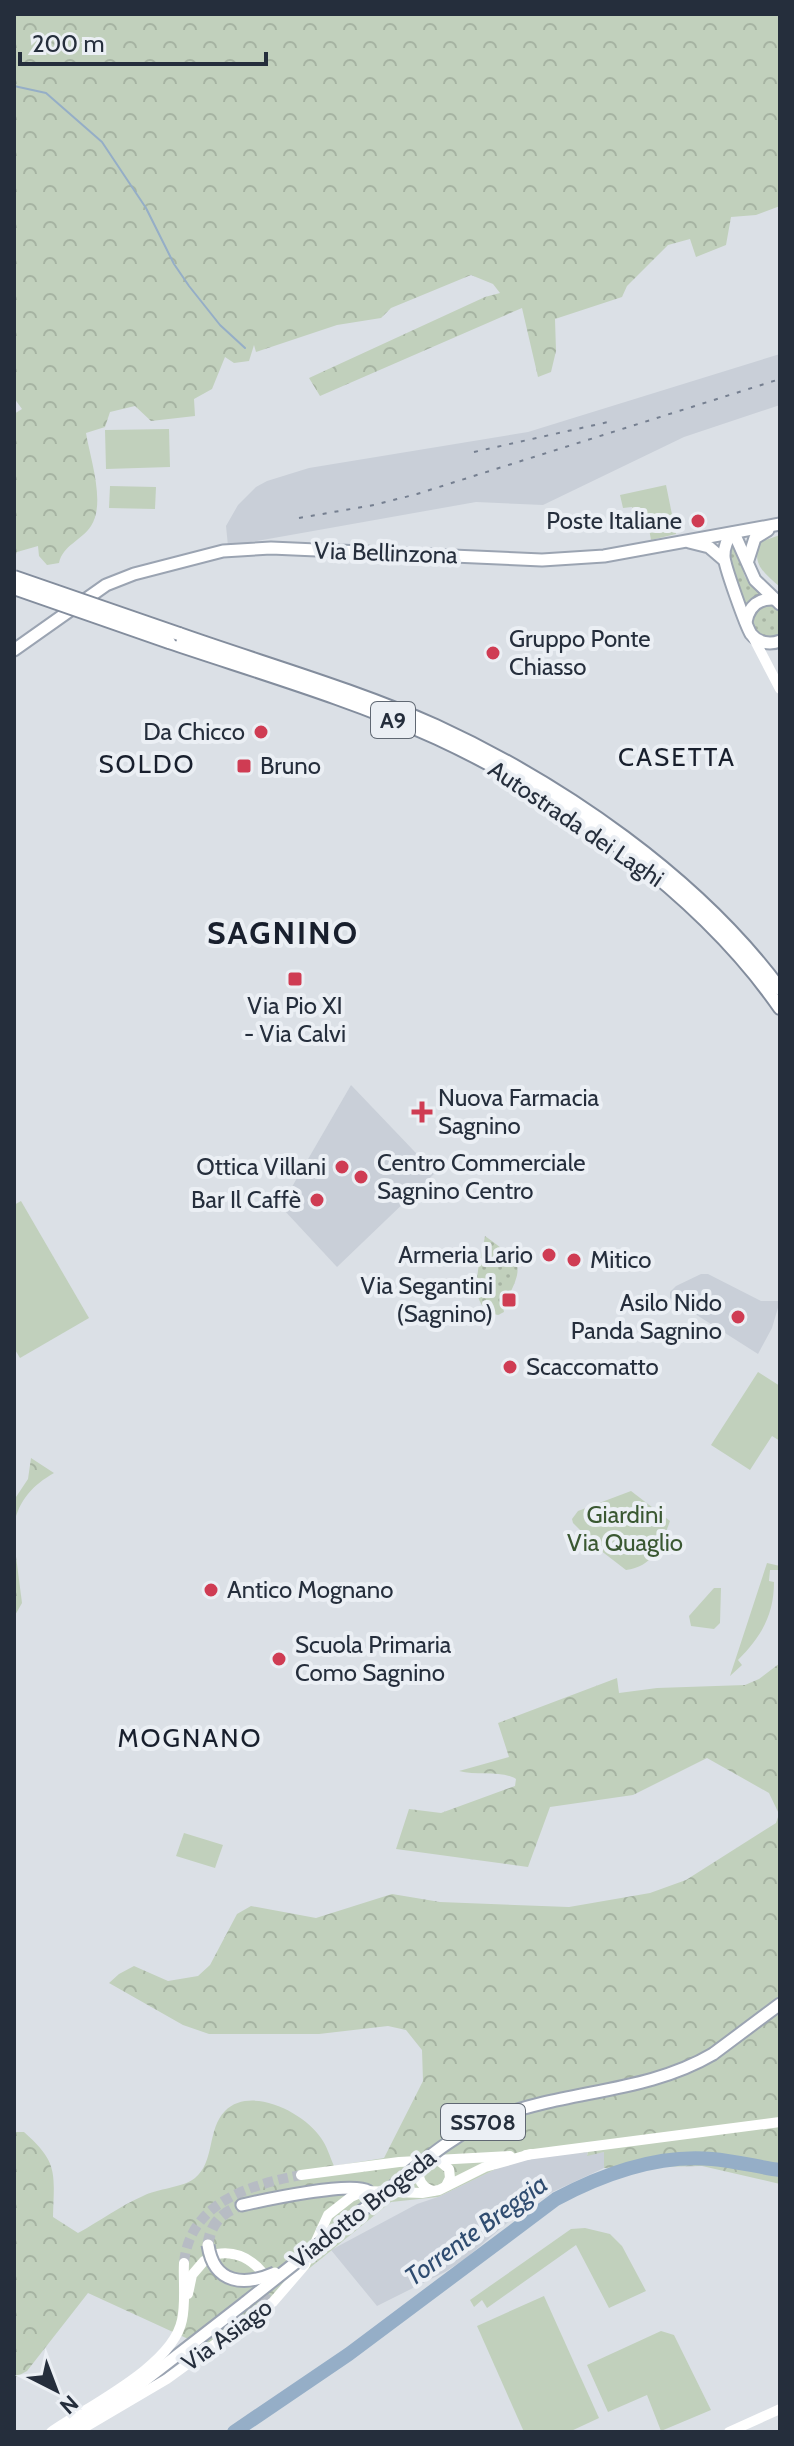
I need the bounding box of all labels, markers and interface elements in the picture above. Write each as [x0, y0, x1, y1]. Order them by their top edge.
scale bar [20, 16, 266, 66]
text: 200 m [32, 29, 105, 58]
place label: Poste Italiane [546, 506, 682, 535]
marker: Poste Italiane [689, 512, 707, 530]
street label: Via Bellinzona [314, 536, 459, 570]
place label: Gruppo Ponte Chiasso [509, 624, 651, 681]
marker: Gruppo Ponte Chiasso [484, 644, 502, 662]
road number: A9 [371, 702, 415, 738]
place label: Da Chicco [143, 717, 245, 746]
marker: Da Chicco [252, 723, 270, 741]
district label: CASETTA [618, 741, 736, 773]
district label: SOLDO [98, 748, 196, 780]
place label: Bruno [260, 751, 321, 780]
street label: Autostrada dei Laghi [483, 754, 669, 893]
marker: Bruno [235, 757, 253, 775]
district label: SAGNINO [207, 913, 359, 952]
marker: Via Pio XI - Via Calvi [286, 970, 304, 988]
place label: Via Pio XI - Via Calvi [244, 991, 346, 1048]
place label: Nuova Farmacia Sagnino [438, 1083, 600, 1140]
marker: Nuova Farmacia Sagnino [413, 1103, 431, 1121]
place label: Centro Commerciale Sagnino Centro [377, 1148, 586, 1205]
place label: Ottica Villani [196, 1152, 326, 1181]
marker: Ottica Villani [333, 1158, 351, 1176]
marker: Centro Commerciale Sagnino Centro [352, 1168, 370, 1186]
place label: Bar Il Caffè [191, 1185, 301, 1214]
marker: Bar Il Caffè [308, 1191, 326, 1209]
place label: Armeria Lario [398, 1240, 533, 1269]
place label: Mitico [590, 1245, 651, 1274]
marker: Armeria Lario [540, 1246, 558, 1264]
marker: Mitico [565, 1251, 583, 1269]
place label: Via Segantini (Sagnino) [361, 1271, 493, 1328]
place label: Asilo Nido Panda Sagnino [571, 1288, 722, 1345]
marker: Via Segantini (Sagnino) [500, 1291, 518, 1309]
marker: Asilo Nido Panda Sagnino [729, 1308, 747, 1326]
place label: Scaccomatto [526, 1352, 659, 1381]
marker: Scaccomatto [501, 1358, 519, 1376]
park label: Giardini Via Quaglio [567, 1500, 683, 1557]
place label: Antico Mognano [227, 1575, 393, 1604]
marker: Antico Mognano [202, 1581, 220, 1599]
place label: Scuola Primaria Como Sagnino [295, 1630, 452, 1687]
marker: Scuola Primaria Como Sagnino [270, 1650, 288, 1668]
district label: MOGNANO [117, 1722, 263, 1754]
road number: SS708 [441, 2104, 525, 2140]
street label: Viadotto Brogeda [284, 2142, 442, 2275]
water label: Torrente Breggia [398, 2167, 554, 2293]
street label: Via Asiago [176, 2292, 277, 2377]
north arrow [16, 2350, 96, 2430]
text: N [54, 2389, 84, 2420]

